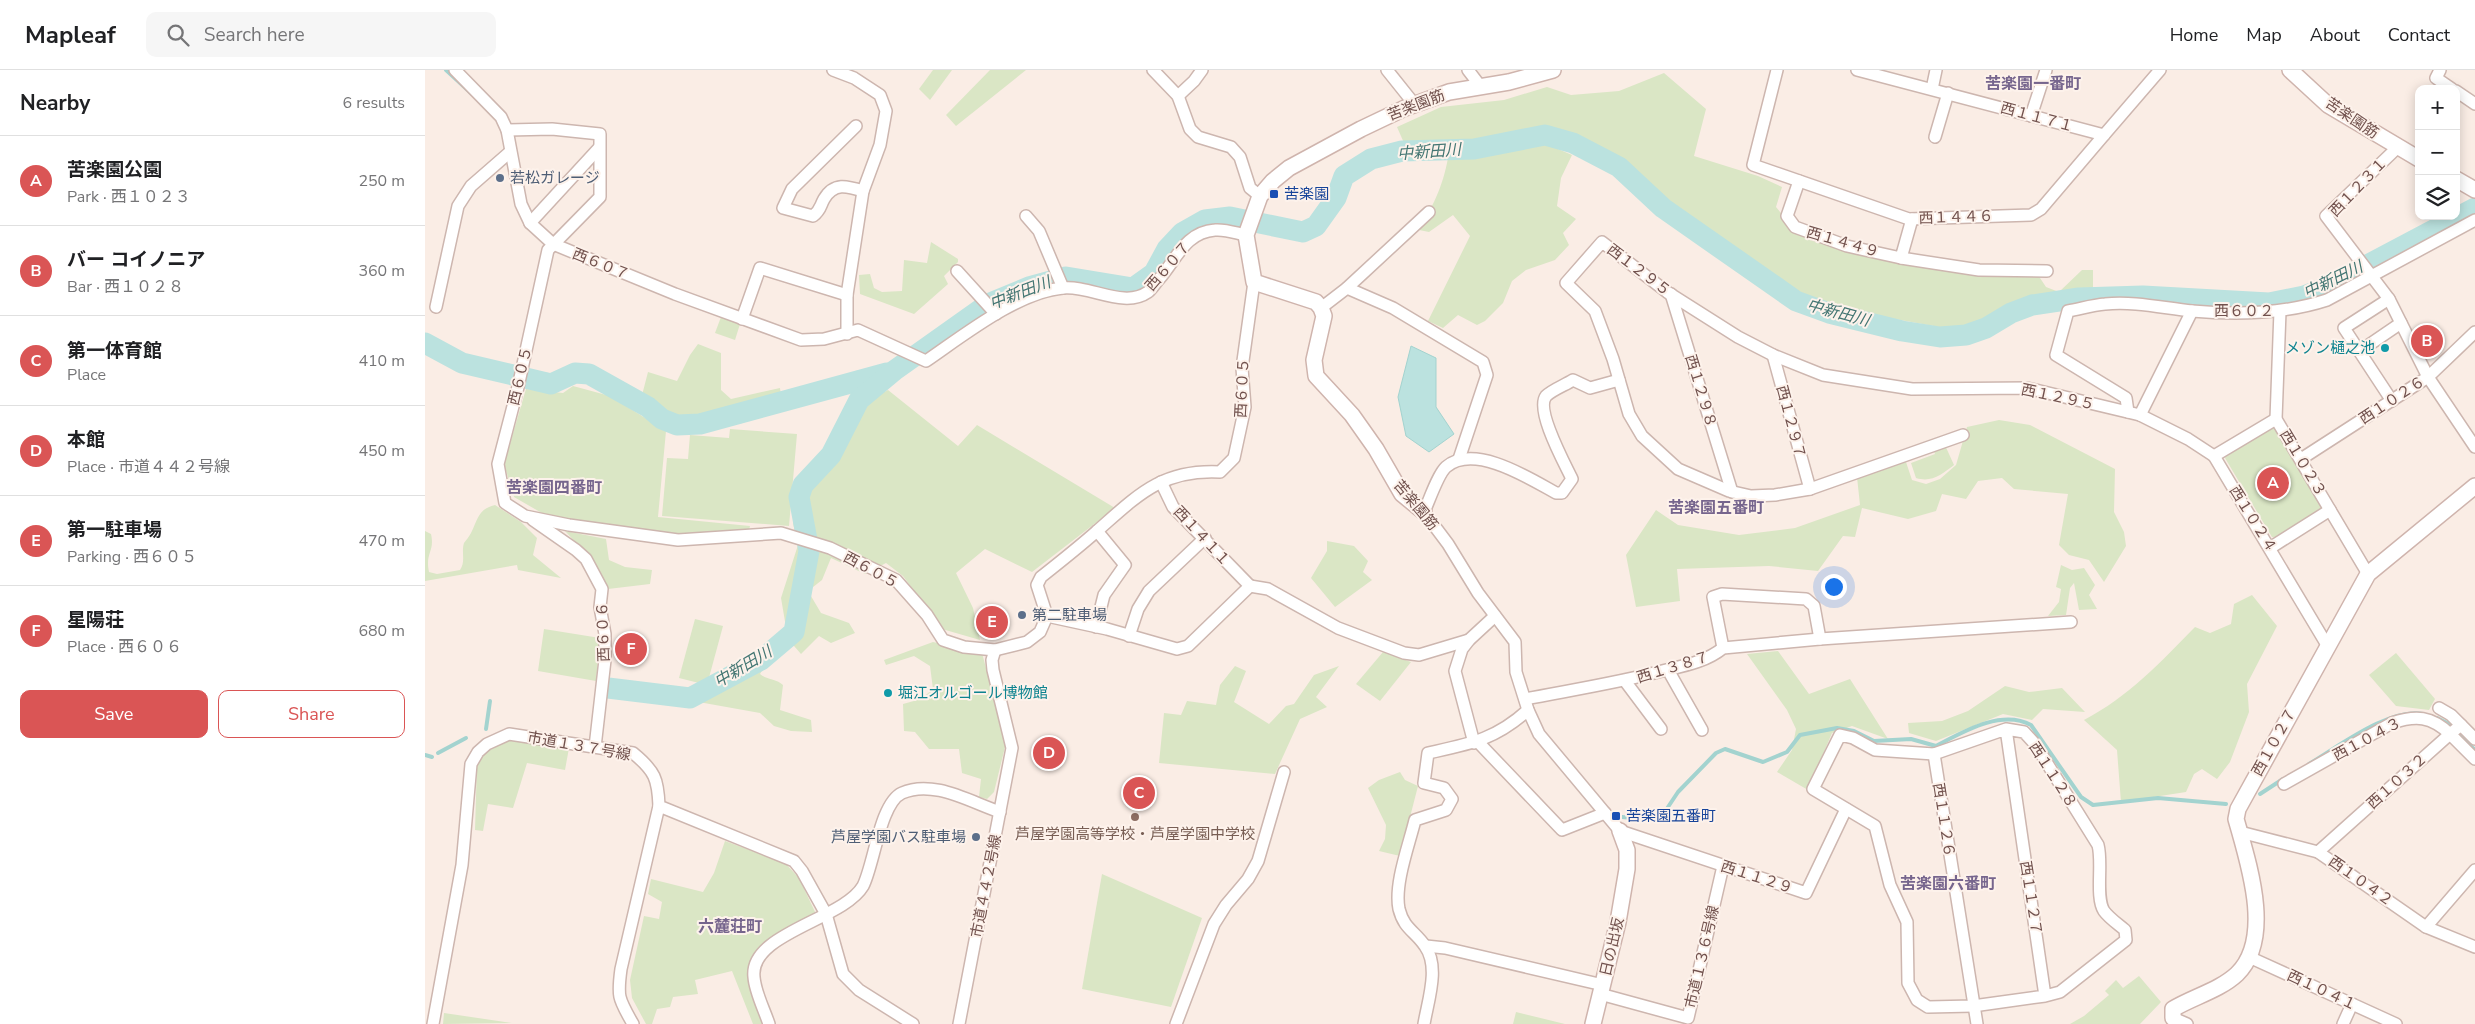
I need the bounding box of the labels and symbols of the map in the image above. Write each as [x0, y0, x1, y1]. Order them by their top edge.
district label: 苦楽園一番町 [1985, 73, 2081, 95]
street label: 苦楽園筋 [1384, 85, 1448, 125]
street label: 苦楽園筋 [2322, 93, 2382, 143]
street label: 西１１７１ [1998, 98, 2076, 136]
water label: 中新田川 [1396, 139, 1464, 165]
street label: 西１２３１ [2325, 153, 2391, 221]
place label: 若松ガレージ [510, 168, 600, 188]
marker: 若松ガレージ [494, 172, 506, 184]
place label: 苦楽園 [1284, 184, 1329, 204]
marker: 苦楽園 [1268, 188, 1280, 200]
street label: 西１４４６ [1918, 206, 1994, 228]
street label: 西１４４９ [1804, 222, 1882, 262]
street label: 西６０７ [1141, 237, 1195, 295]
street label: 西１２９５ [1603, 239, 1675, 301]
street label: 西６０７ [569, 243, 633, 285]
water label: 中新田川 [2299, 255, 2368, 304]
water label: 中新田川 [986, 271, 1056, 315]
water label: 中新田川 [1804, 294, 1874, 332]
street label: 西６０２ [2214, 301, 2274, 321]
pin: B [2411, 322, 2443, 360]
place label: メゾン樋之池 [2285, 338, 2375, 358]
marker: メゾン樋之池 [2379, 342, 2391, 354]
street label: 西６０５ [504, 345, 536, 407]
street label: 西１２９８ [1680, 352, 1722, 430]
street label: 西６０５ [1230, 358, 1254, 418]
street label: 西１０２６ [2355, 371, 2429, 429]
street label: 西１２９５ [2019, 379, 2097, 415]
street label: 西１２９７ [1772, 383, 1810, 461]
street label: 西１０２３ [2275, 426, 2331, 500]
pin: A [2257, 464, 2289, 502]
street label: 苦楽園筋 [1389, 476, 1443, 534]
district label: 苦楽園四番町 [506, 477, 602, 499]
street label: 西１０２４ [2225, 482, 2281, 556]
district label: 苦楽園五番町 [1668, 497, 1764, 519]
street label: 西１４１１ [1169, 502, 1235, 570]
street label: 西６０５ [840, 547, 902, 593]
your location [1821, 574, 1847, 600]
street label: 西６０６ [592, 602, 614, 662]
pin: E [976, 603, 1008, 641]
place label: 第二駐車場 [1032, 605, 1107, 625]
marker: 第二駐車場 [1016, 609, 1028, 621]
pin: F [615, 630, 647, 668]
water label: 中新田川 [710, 640, 778, 693]
street label: 西１３８７ [1634, 646, 1712, 688]
place label: 堀江オルゴール博物館 [898, 683, 1048, 703]
marker: 堀江オルゴール博物館 [882, 687, 894, 699]
street label: 西１０２７ [2247, 704, 2301, 780]
street label: 西１０４３ [2329, 713, 2405, 765]
street label: 市道１３７号線 [526, 727, 632, 765]
pin: D [1033, 734, 1065, 772]
street label: 西１１２８ [2024, 738, 2082, 812]
street label: 西１０３２ [2362, 748, 2432, 814]
pin: C [1123, 774, 1155, 812]
street label: 西１１２６ [1928, 781, 1960, 859]
place label: 苦楽園五番町 [1626, 806, 1716, 826]
marker: 苦楽園五番町 [1610, 810, 1622, 822]
marker: 芦屋学園高等学校・芦屋学園中学校 [1129, 811, 1141, 823]
place label: 芦屋学園高等学校・芦屋学園中学校 [1015, 824, 1255, 844]
place label: 芦屋学園バス駐車場 [831, 827, 966, 847]
marker: 芦屋学園バス駐車場 [970, 831, 982, 843]
street label: 市道４４２号線 [966, 833, 1006, 939]
street label: 西１０４２ [2325, 851, 2397, 911]
street label: 西１１２９ [1718, 856, 1796, 898]
street label: 西１１２７ [2015, 859, 2047, 937]
district label: 苦楽園六番町 [1900, 873, 1996, 895]
street label: 市道１３６号線 [1680, 904, 1724, 1010]
district label: 六麓荘町 [698, 916, 762, 938]
street label: 日の出坂 [1596, 916, 1628, 978]
street label: 西１０４１ [2284, 965, 2360, 1015]

